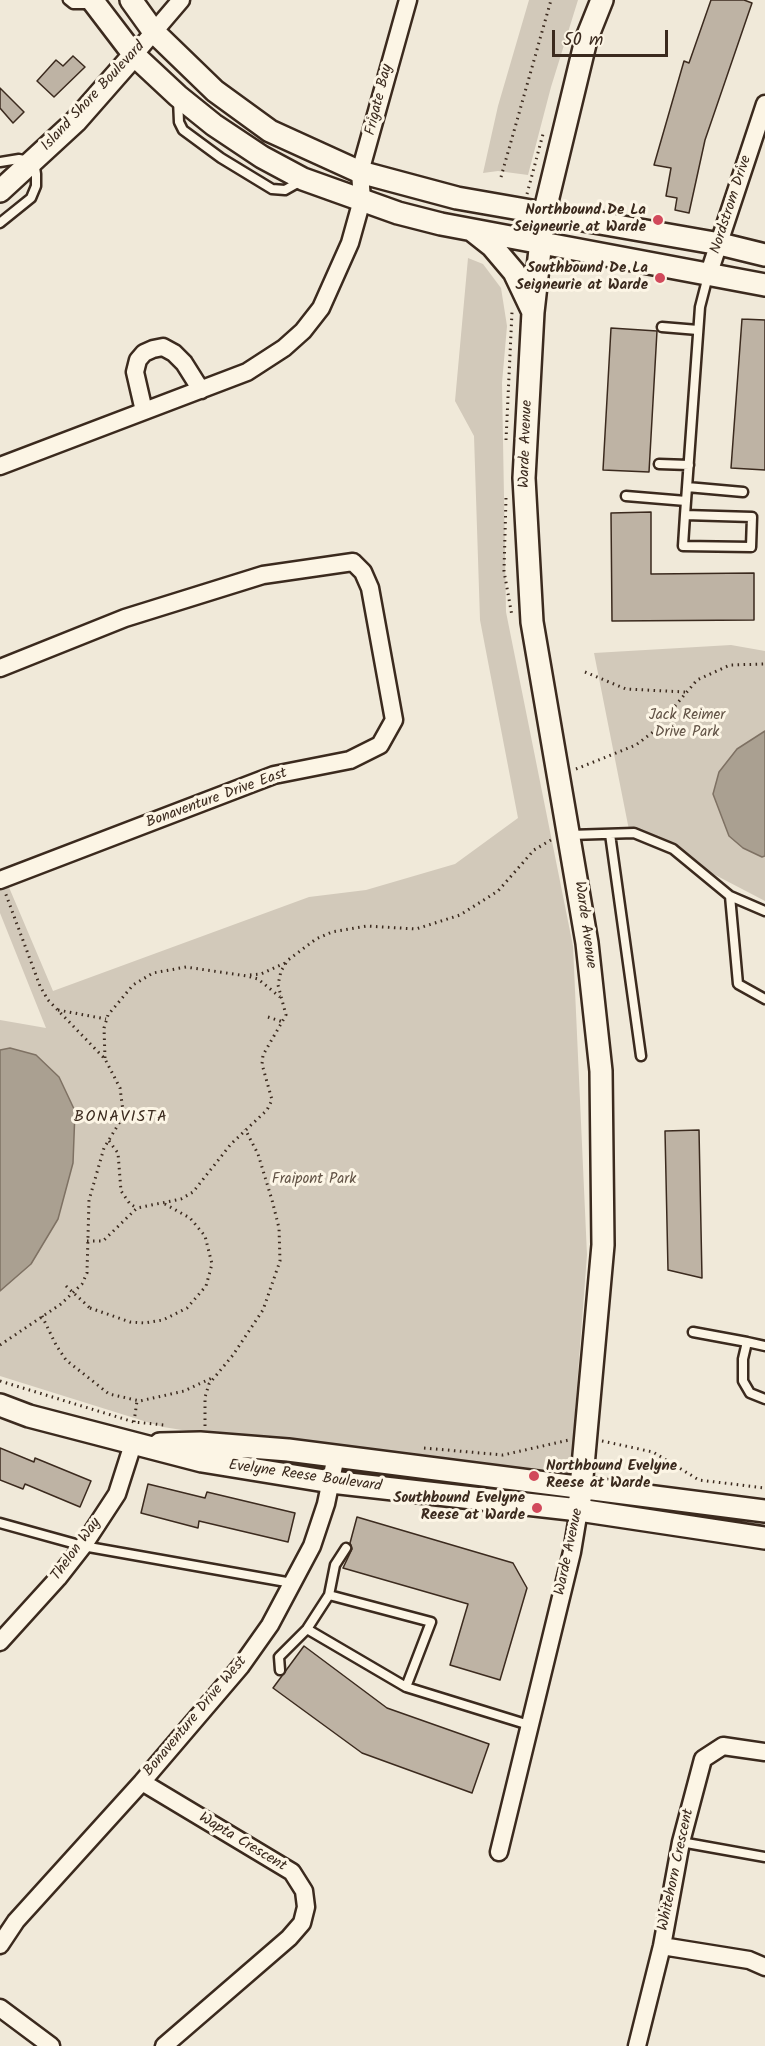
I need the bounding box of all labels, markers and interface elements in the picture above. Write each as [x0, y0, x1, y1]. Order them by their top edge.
scale bar [555, 18, 670, 56]
text: 50 m [563, 26, 603, 55]
street label: Island Shore Boulevard [38, 38, 150, 156]
street label: Frigate Bay [362, 63, 398, 137]
street label: Nordstrom Drive [708, 153, 756, 257]
place label: Northbound De La Seigneurie at Warde [513, 202, 646, 237]
marker: Northbound De La Seigneurie at Warde [651, 213, 665, 227]
place label: Southbound De La Seigneurie at Warde [515, 260, 648, 295]
marker: Southbound De La Seigneurie at Warde [653, 271, 667, 285]
street label: Warde Avenue [516, 400, 538, 488]
park label: Jack Reimer Drive Park [649, 707, 725, 742]
street label: Bonaventure Drive East [144, 765, 290, 833]
street label: Warde Avenue [569, 880, 599, 970]
district label: BONAVISTA [74, 1108, 168, 1128]
park label: Fraipont Park [272, 1171, 356, 1189]
street label: Evelyne Reese Boulevard [227, 1457, 383, 1497]
place label: Northbound Evelyne Reese at Warde [546, 1458, 677, 1493]
marker: Northbound Evelyne Reese at Warde [527, 1469, 541, 1483]
place label: Southbound Evelyne Reese at Warde [393, 1490, 525, 1525]
marker: Southbound Evelyne Reese at Warde [530, 1501, 544, 1515]
street label: Warde Avenue [552, 1507, 588, 1597]
street label: Thelon Way [48, 1515, 106, 1585]
street label: Bonaventure Drive West [141, 1653, 251, 1781]
street label: Whitehorn Crescent [655, 1807, 699, 1933]
street label: Wapta Crescent [195, 1810, 289, 1876]

